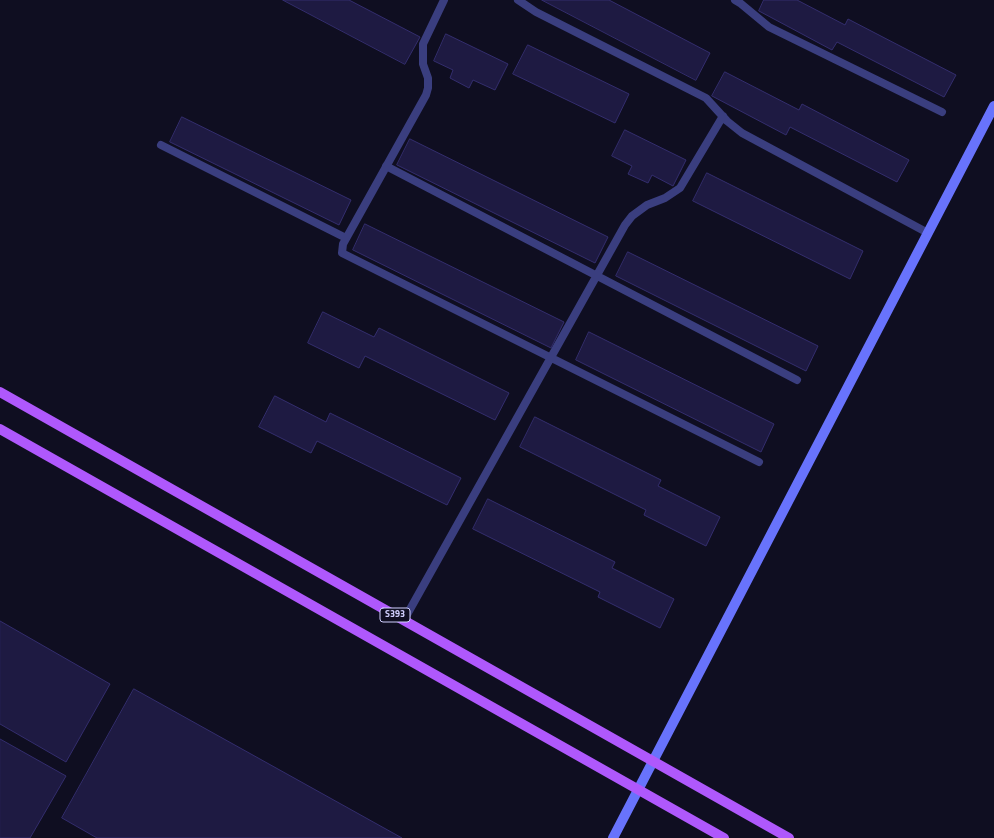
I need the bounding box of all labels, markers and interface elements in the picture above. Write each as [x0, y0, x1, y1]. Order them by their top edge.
road number: S393 [380, 608, 410, 622]

